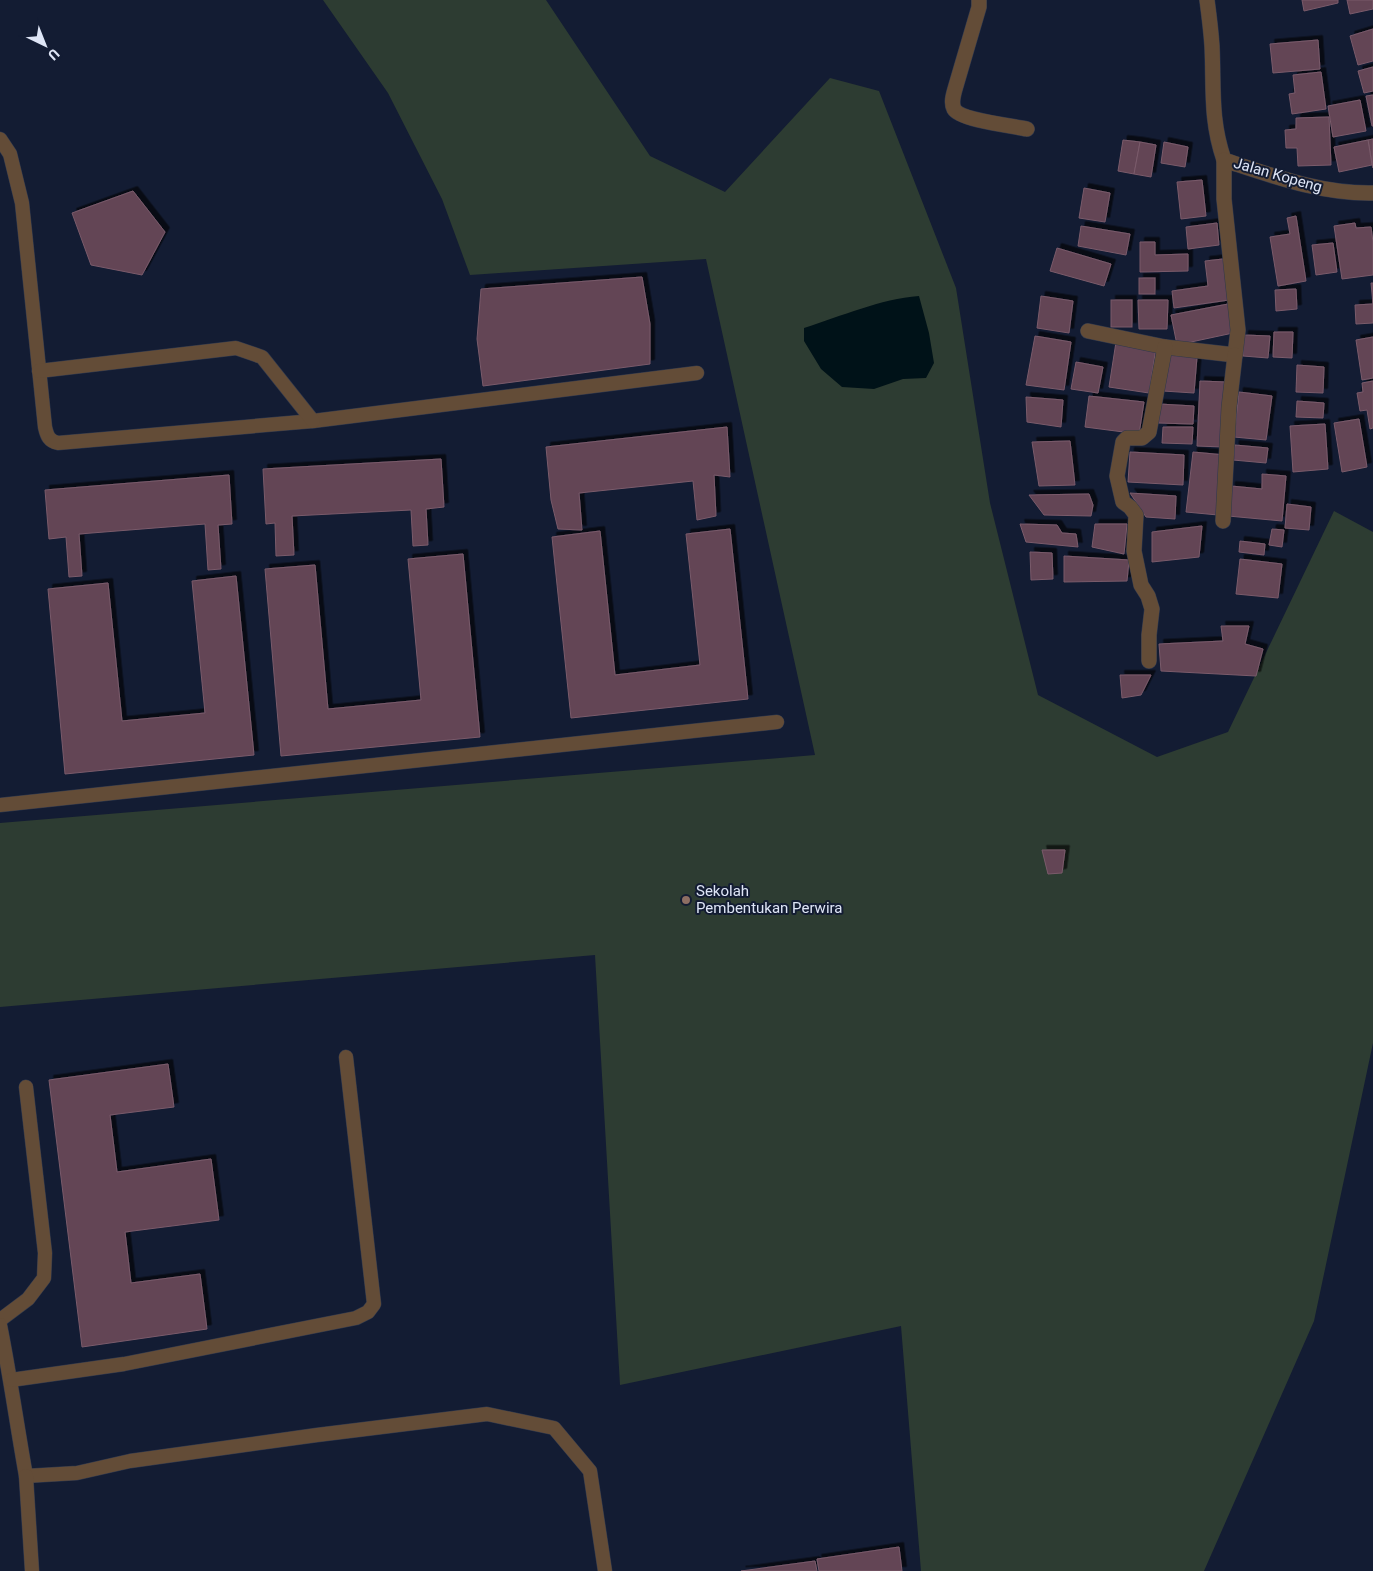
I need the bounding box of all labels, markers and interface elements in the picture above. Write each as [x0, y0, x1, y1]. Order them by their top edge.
north arrow [20, 20, 70, 70]
text: U [45, 46, 63, 64]
street label: Jalan Kopeng [1232, 154, 1324, 196]
place label: Sekolah Pembentukan Perwira [696, 882, 842, 917]
marker: Sekolah Pembentukan Perwira [680, 894, 692, 906]

